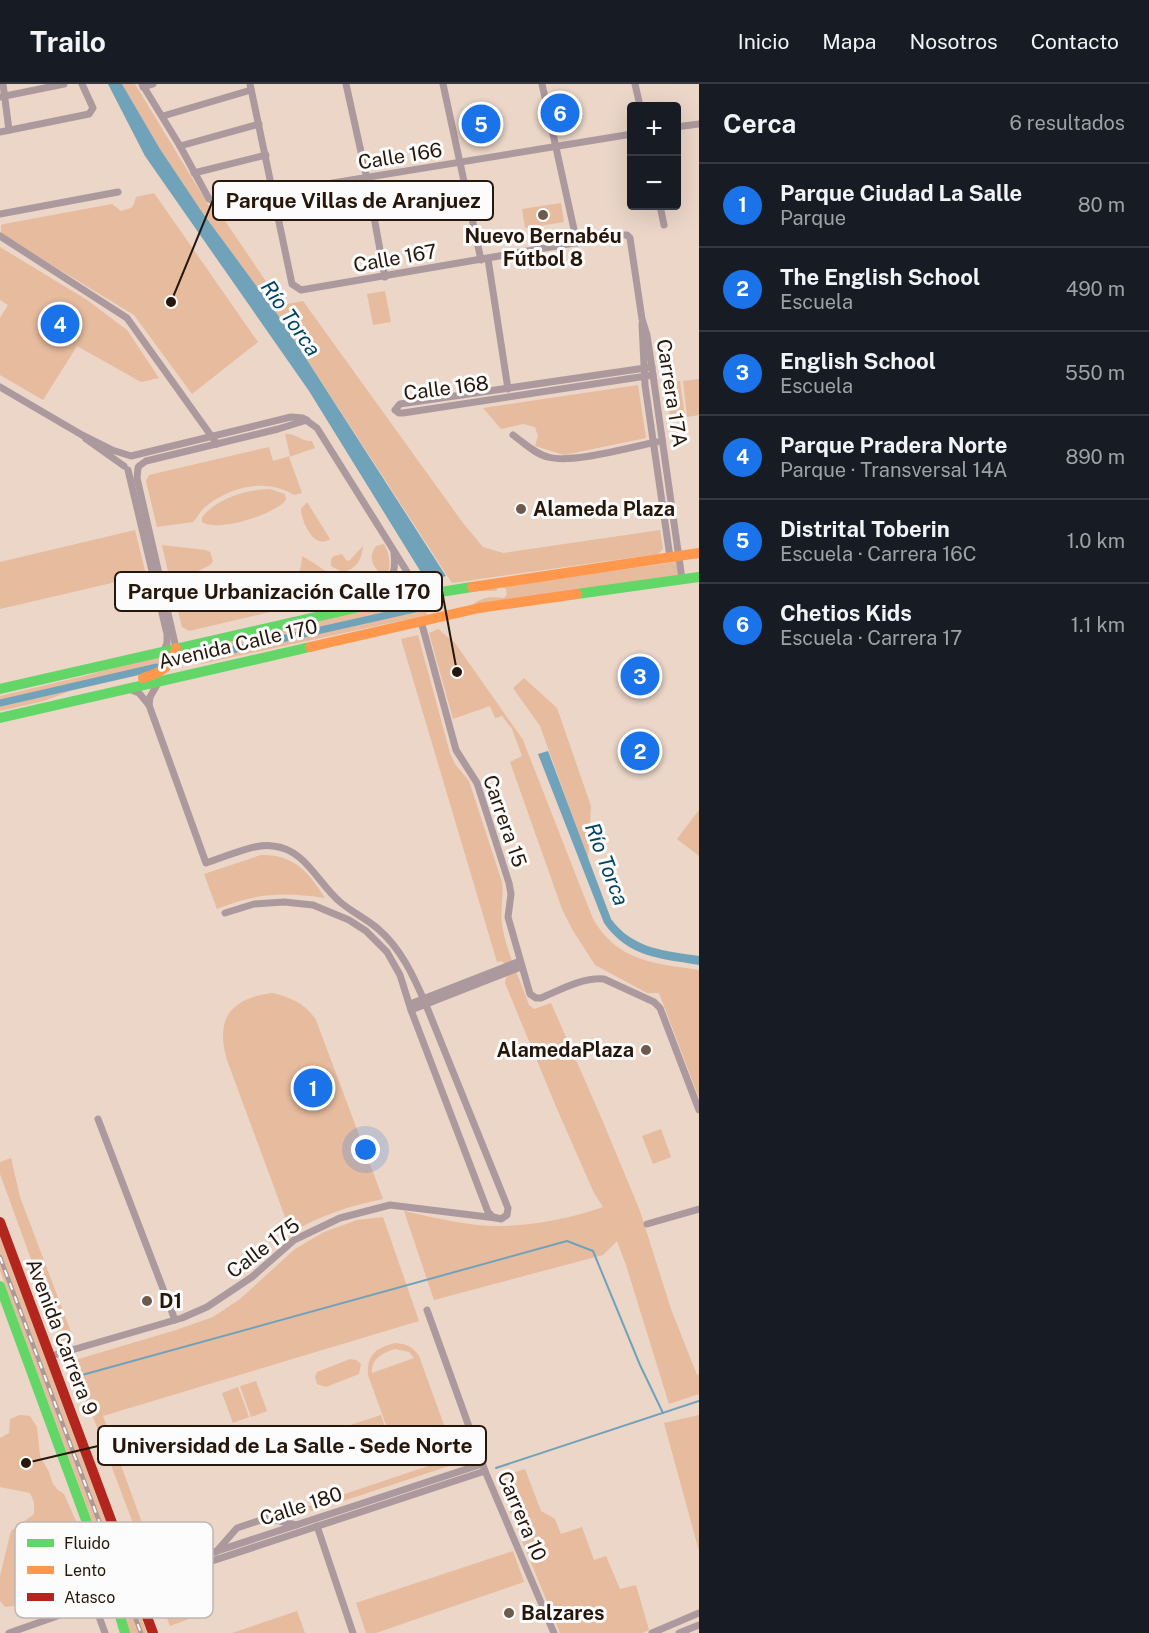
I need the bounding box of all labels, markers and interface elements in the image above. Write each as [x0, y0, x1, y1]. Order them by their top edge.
text: Trailo [30, 25, 106, 58]
text: Inicio [738, 29, 789, 54]
text: Mapa [822, 29, 876, 54]
text: Nosotros [909, 29, 998, 54]
text: Contacto [1031, 29, 1119, 54]
pin: 6 [540, 90, 580, 135]
pin: 5 [462, 102, 500, 147]
map controls [627, 102, 681, 210]
button: + [627, 102, 681, 156]
text: Cerca [723, 108, 796, 139]
text: 6 resultados [1010, 111, 1125, 135]
street label: Calle 166 [356, 138, 444, 174]
button: − [627, 156, 681, 210]
text: Parque Ciudad La Salle [780, 180, 1022, 206]
callout: Parque Villas de Aranjuez [213, 181, 493, 220]
text: Parque Villas de Aranjuez [225, 188, 481, 213]
text: 1 [738, 193, 747, 217]
text: 80 m [1078, 193, 1125, 217]
text: Parque [780, 206, 846, 230]
marker: Nuevo Bernabéu Fútbol 8 [536, 208, 550, 222]
place label: Nuevo Bernabéu Fútbol 8 [464, 224, 622, 271]
street label: Calle 167 [351, 239, 439, 277]
text: The English School [780, 264, 980, 290]
water label: Río Torca [256, 275, 326, 361]
text: 2 [736, 277, 749, 301]
text: 490 m [1066, 277, 1125, 301]
text: Escuela [780, 290, 853, 314]
pin: 4 [40, 302, 80, 346]
street label: Carrera 17A [652, 337, 692, 449]
text: English School [780, 348, 936, 374]
text: 3 [736, 361, 749, 385]
text: 550 m [1065, 361, 1125, 385]
street label: Calle 168 [402, 371, 490, 405]
text: Escuela [780, 374, 853, 398]
text: Parque Pradera Norte [780, 432, 1008, 458]
text: 4 [736, 445, 749, 469]
text: 890 m [1065, 445, 1125, 469]
text: Parque · Transversal 14A [780, 458, 1007, 482]
place label: Alameda Plaza [533, 497, 675, 521]
marker: Alameda Plaza [514, 502, 528, 516]
text: Distrital Toberin [780, 516, 950, 542]
text: 5 [736, 529, 749, 553]
text: 1.0 km [1067, 529, 1125, 553]
text: Escuela · Carrera 16C [780, 542, 977, 566]
callout: Parque Urbanización Calle 170 [115, 572, 442, 611]
text: Parque Urbanización Calle 170 [127, 579, 431, 604]
text: Chetios Kids [780, 600, 912, 626]
text: 6 [736, 613, 749, 637]
text: 1.1 km [1071, 613, 1125, 637]
street label: Avenida Calle 170 [156, 614, 320, 674]
text: Escuela · Carrera 17 [780, 626, 962, 650]
pin: 3 [620, 654, 660, 698]
pin: 2 [620, 728, 660, 774]
street label: Carrera 15 [478, 772, 532, 870]
water label: Río Torca [580, 819, 634, 909]
place label: AlamedaPlaza [496, 1038, 634, 1062]
marker: AlamedaPlaza [639, 1043, 653, 1057]
pin: 1 [294, 1066, 332, 1110]
your location [351, 1135, 380, 1164]
street label: Calle 175 [222, 1213, 304, 1283]
street label: Avenida Carrera 9 [21, 1255, 103, 1419]
place label: D1 [159, 1289, 182, 1313]
marker: D1 [140, 1294, 154, 1308]
callout: Universidad de La Salle - Sede Norte [98, 1426, 486, 1465]
text: Universidad de La Salle - Sede Norte [112, 1433, 473, 1458]
street label: Carrera 10 [492, 1467, 552, 1565]
street label: Calle 180 [257, 1481, 345, 1531]
legend [15, 1522, 213, 1618]
text: Fluido [64, 1534, 110, 1553]
text: Lento [64, 1561, 106, 1580]
text: Atasco [64, 1588, 115, 1607]
place label: Balzares [521, 1601, 605, 1625]
marker: Balzares [502, 1606, 516, 1620]

